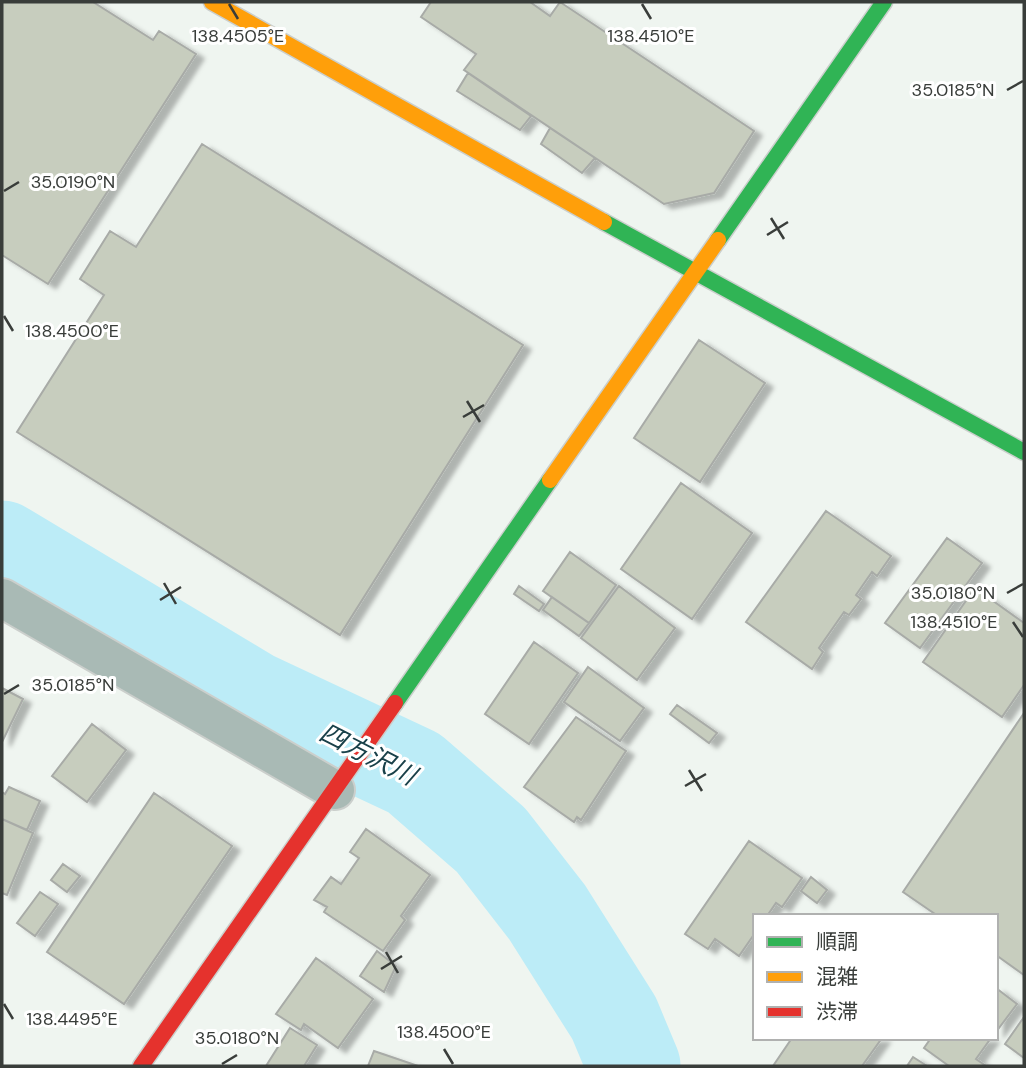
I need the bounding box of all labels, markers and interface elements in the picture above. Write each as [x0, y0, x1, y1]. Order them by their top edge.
text: 138.4505°E [192, 24, 284, 48]
text: 138.4510°E [608, 24, 694, 48]
text: 35.0185°N [912, 78, 994, 102]
text: 35.0190°N [31, 170, 115, 194]
text: 138.4500°E [25, 319, 119, 343]
text: 35.0180°N [911, 581, 995, 605]
text: 138.4510°E [911, 610, 997, 634]
text: 35.0185°N [32, 673, 114, 697]
water label: 四方沢川 [314, 715, 425, 794]
legend [753, 914, 998, 1040]
text: 順調 [816, 928, 858, 956]
text: 混雑 [816, 963, 858, 991]
text: 渋滞 [816, 998, 858, 1026]
text: 138.4495°E [26, 1007, 118, 1031]
text: 138.4500°E [397, 1020, 491, 1044]
text: 35.0180°N [195, 1026, 279, 1050]

